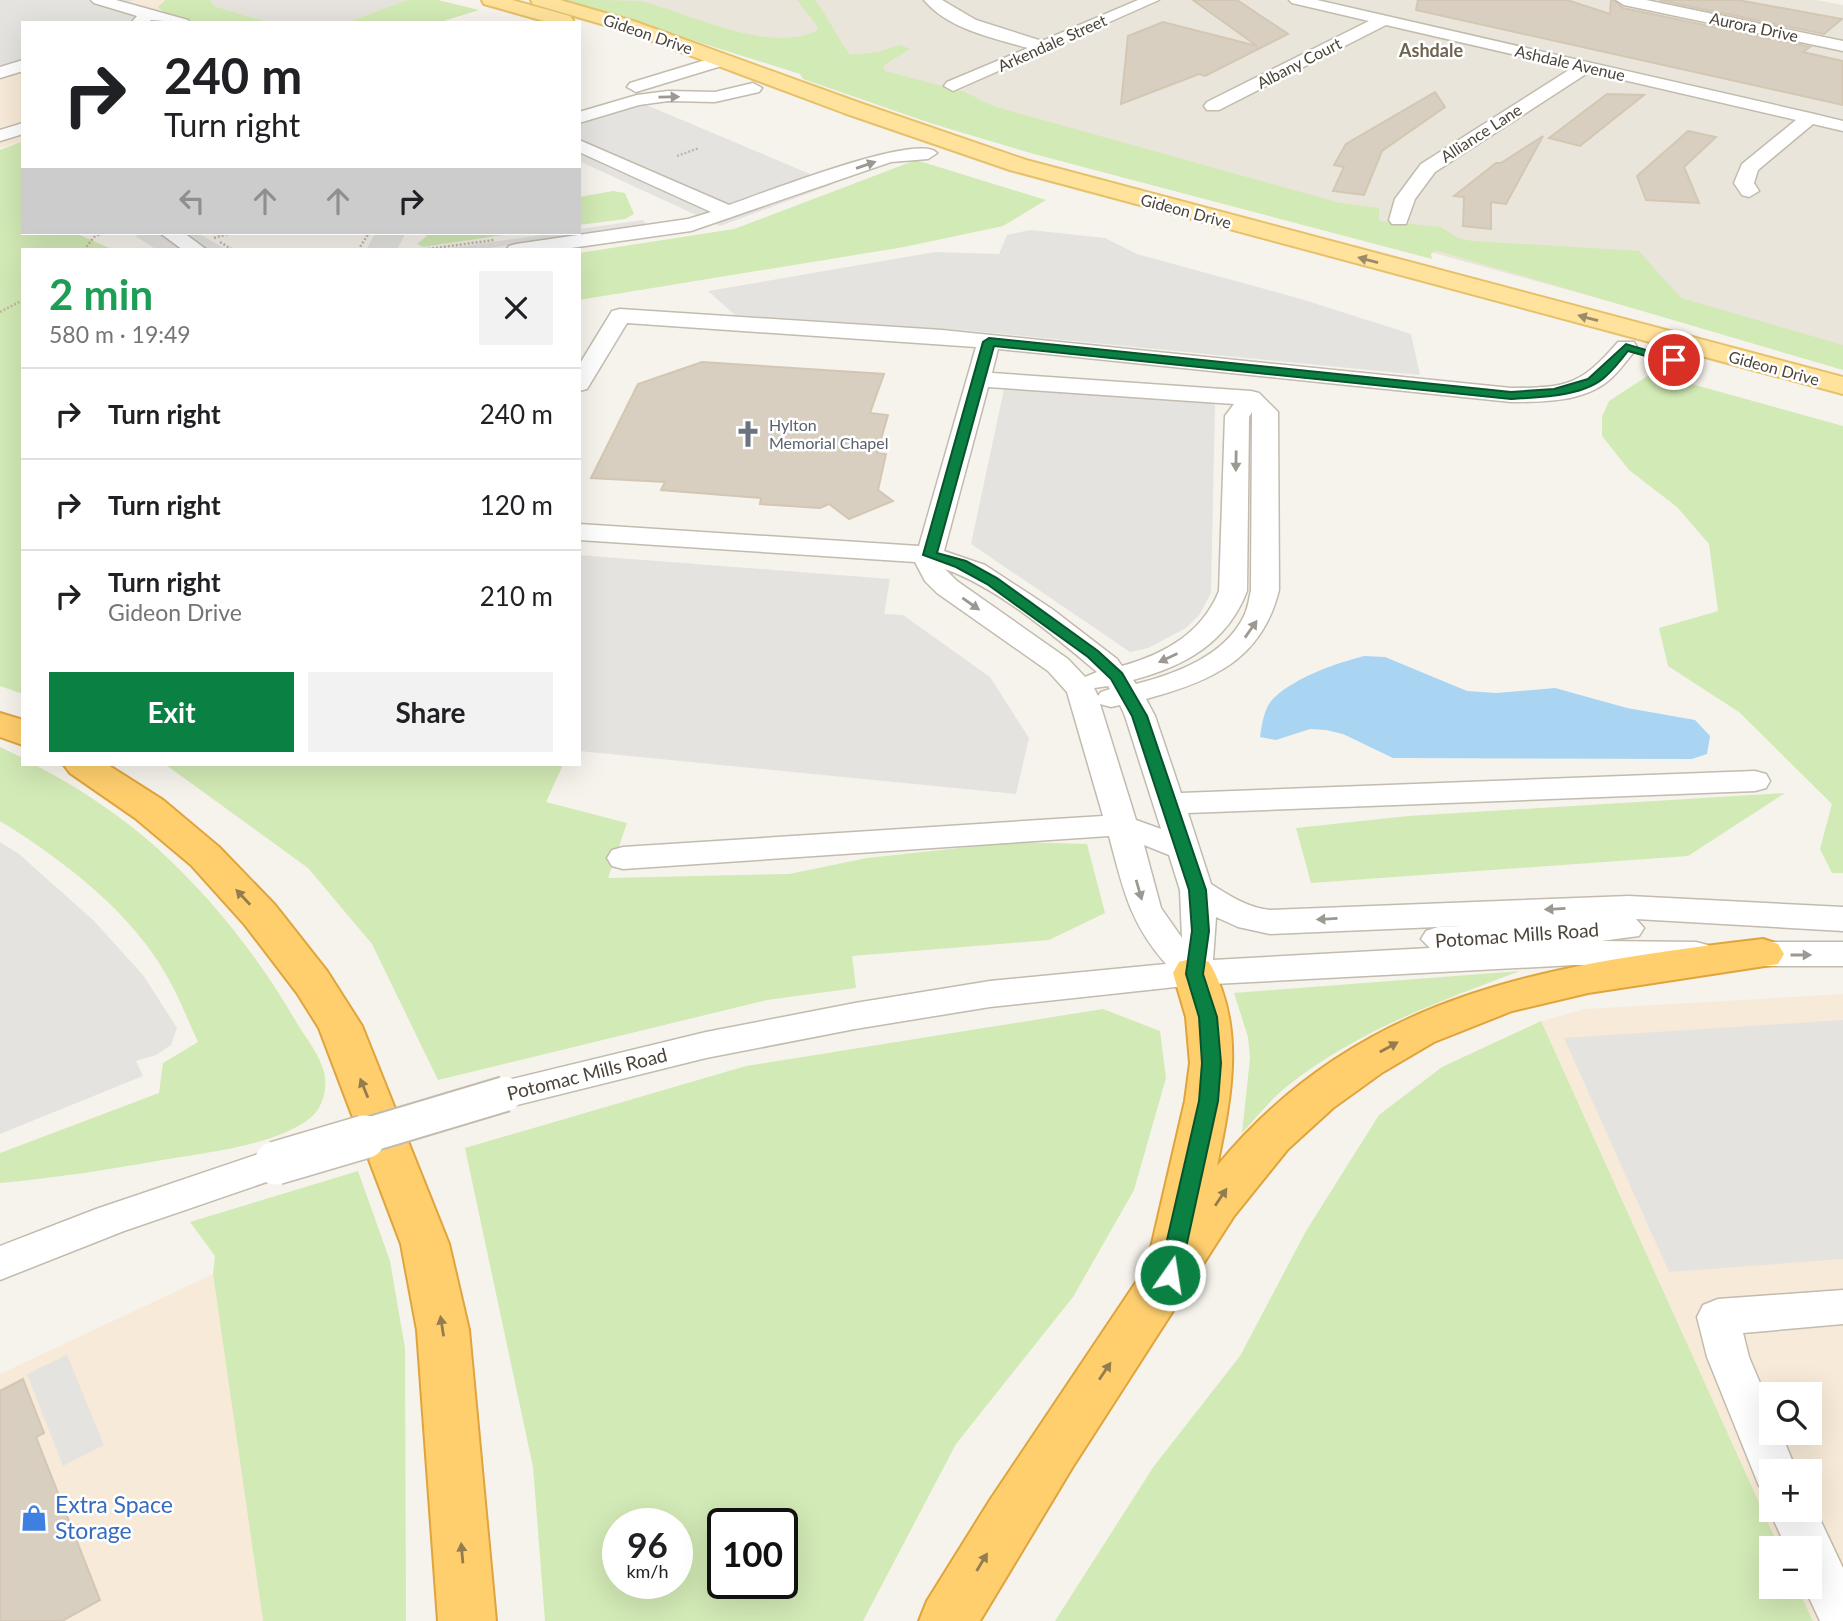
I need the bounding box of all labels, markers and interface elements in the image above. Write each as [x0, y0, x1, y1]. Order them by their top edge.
street label: Aurora Drive [1708, 8, 1800, 45]
street label: Gideon Drive [601, 9, 695, 58]
street label: Arkendale Street [994, 10, 1109, 75]
street label: Albany Court [1253, 33, 1344, 92]
district label: Ashdale [1398, 39, 1463, 61]
street label: Ashdale Avenue [1513, 41, 1627, 84]
text: 240 m [164, 46, 302, 104]
icon: right [49, 49, 140, 140]
one-way arrow [658, 91, 680, 103]
street label: Alliance Lane [1437, 99, 1525, 166]
text: Turn right [164, 105, 300, 144]
one-way arrow [855, 159, 876, 170]
icon: left [173, 182, 211, 220]
icon: ahead [246, 182, 284, 220]
icon: ahead [319, 182, 357, 220]
icon: right [392, 182, 430, 220]
street label: Gideon Drive [1139, 189, 1234, 232]
one-way arrow [1357, 254, 1378, 264]
text: 2 min [49, 269, 153, 319]
button: close [479, 271, 553, 345]
one-way arrow [1577, 312, 1599, 323]
text: 580 m · 19:49 [49, 320, 191, 348]
pin [1644, 330, 1704, 390]
icon: arrive [1655, 341, 1693, 379]
street label: Gideon Drive [1727, 346, 1822, 389]
icon: right [49, 395, 87, 433]
text: Turn right [108, 398, 221, 430]
text: 240 m [480, 398, 553, 430]
place label: Hylton Memorial Chapel [769, 415, 889, 452]
church icon: Hylton Memorial Chapel [733, 419, 763, 449]
one-way arrow [1230, 450, 1242, 472]
icon: right [49, 486, 87, 524]
text: Turn right [108, 489, 221, 521]
text: 120 m [480, 489, 553, 521]
text: Turn right [108, 566, 221, 598]
icon: right [49, 577, 87, 615]
text: 210 m [480, 580, 553, 612]
one-way arrow [962, 597, 980, 611]
text: Gideon Drive [108, 598, 242, 626]
one-way arrow [1244, 620, 1258, 638]
one-way arrow [1158, 652, 1178, 663]
button: Exit [49, 672, 294, 752]
button: Share [308, 672, 553, 752]
one-way arrow [1134, 880, 1145, 902]
one-way arrow [236, 889, 252, 906]
one-way arrow [1543, 904, 1565, 915]
one-way arrow [1316, 914, 1338, 925]
street label: Potomac Mills Road [1434, 917, 1600, 952]
one-way arrow [1790, 949, 1812, 961]
one-way arrow [1380, 1041, 1399, 1053]
street label: Potomac Mills Road [504, 1042, 669, 1105]
one-way arrow [358, 1077, 369, 1098]
one-way arrow [1215, 1188, 1228, 1207]
position arrow [1133, 1238, 1207, 1312]
one-way arrow [436, 1315, 447, 1337]
one-way arrow [1098, 1362, 1112, 1380]
map controls [1759, 1382, 1822, 1599]
button: search [1759, 1382, 1822, 1445]
button: + [1759, 1459, 1822, 1522]
place label: Extra Space Storage [55, 1490, 173, 1544]
shop icon: Extra Space Storage [19, 1503, 49, 1533]
speed limit sign: 100 [707, 1508, 798, 1599]
text: 96 [627, 1523, 668, 1565]
button: − [1759, 1536, 1822, 1599]
one-way arrow [456, 1542, 467, 1564]
one-way arrow [976, 1552, 988, 1571]
text: km/h [626, 1560, 669, 1582]

